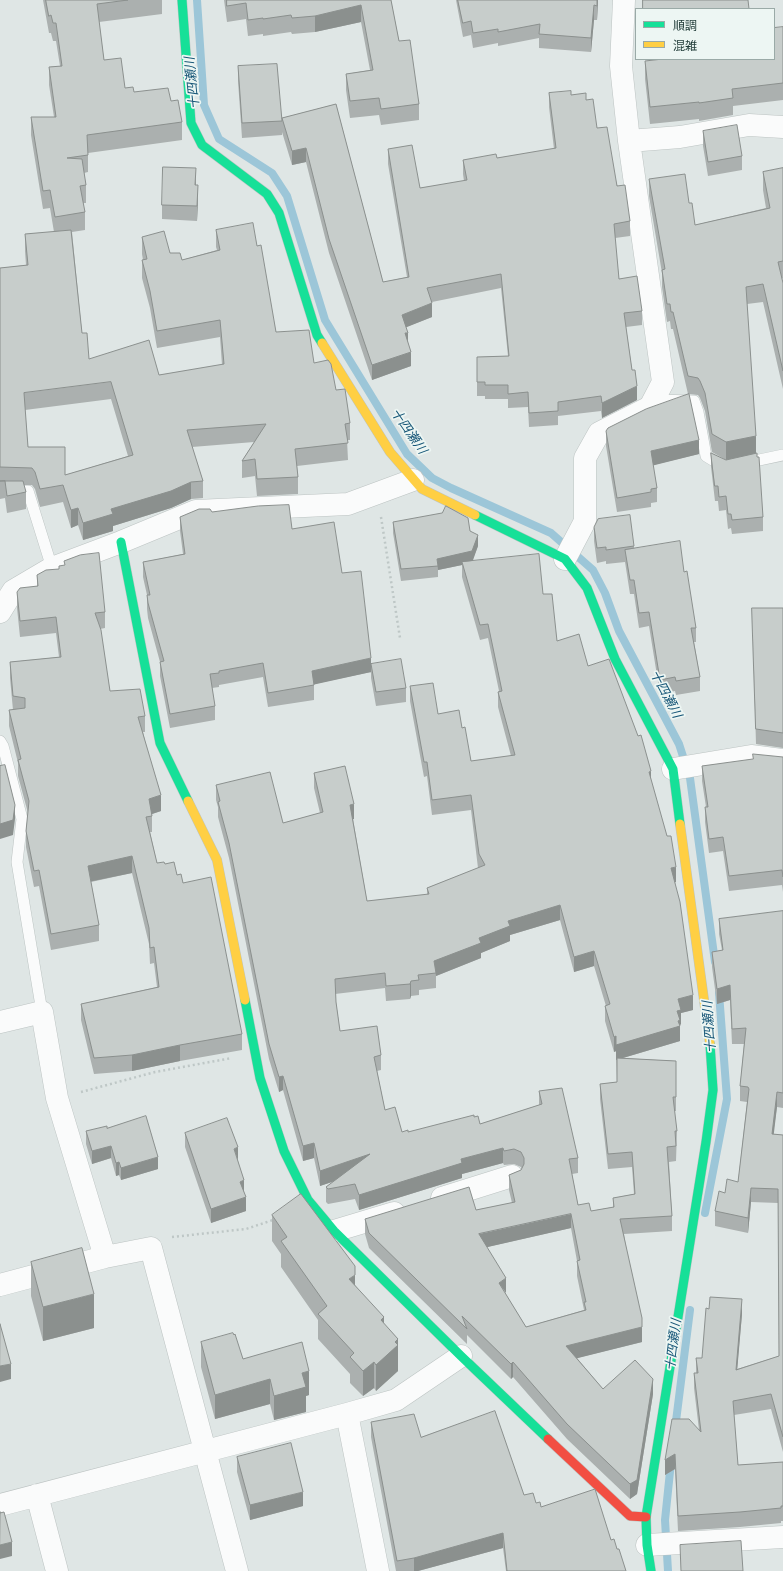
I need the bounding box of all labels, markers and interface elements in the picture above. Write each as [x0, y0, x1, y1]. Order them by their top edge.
legend [635, 8, 775, 60]
text: 順調 [673, 18, 697, 32]
text: 混雑 [673, 38, 697, 52]
water label: 十四瀬川 [182, 56, 202, 110]
water label: 十四瀬川 [388, 405, 430, 457]
water label: 十四瀬川 [647, 667, 685, 721]
water label: 十四瀬川 [699, 1001, 719, 1053]
water label: 十四瀬川 [662, 1318, 684, 1372]

